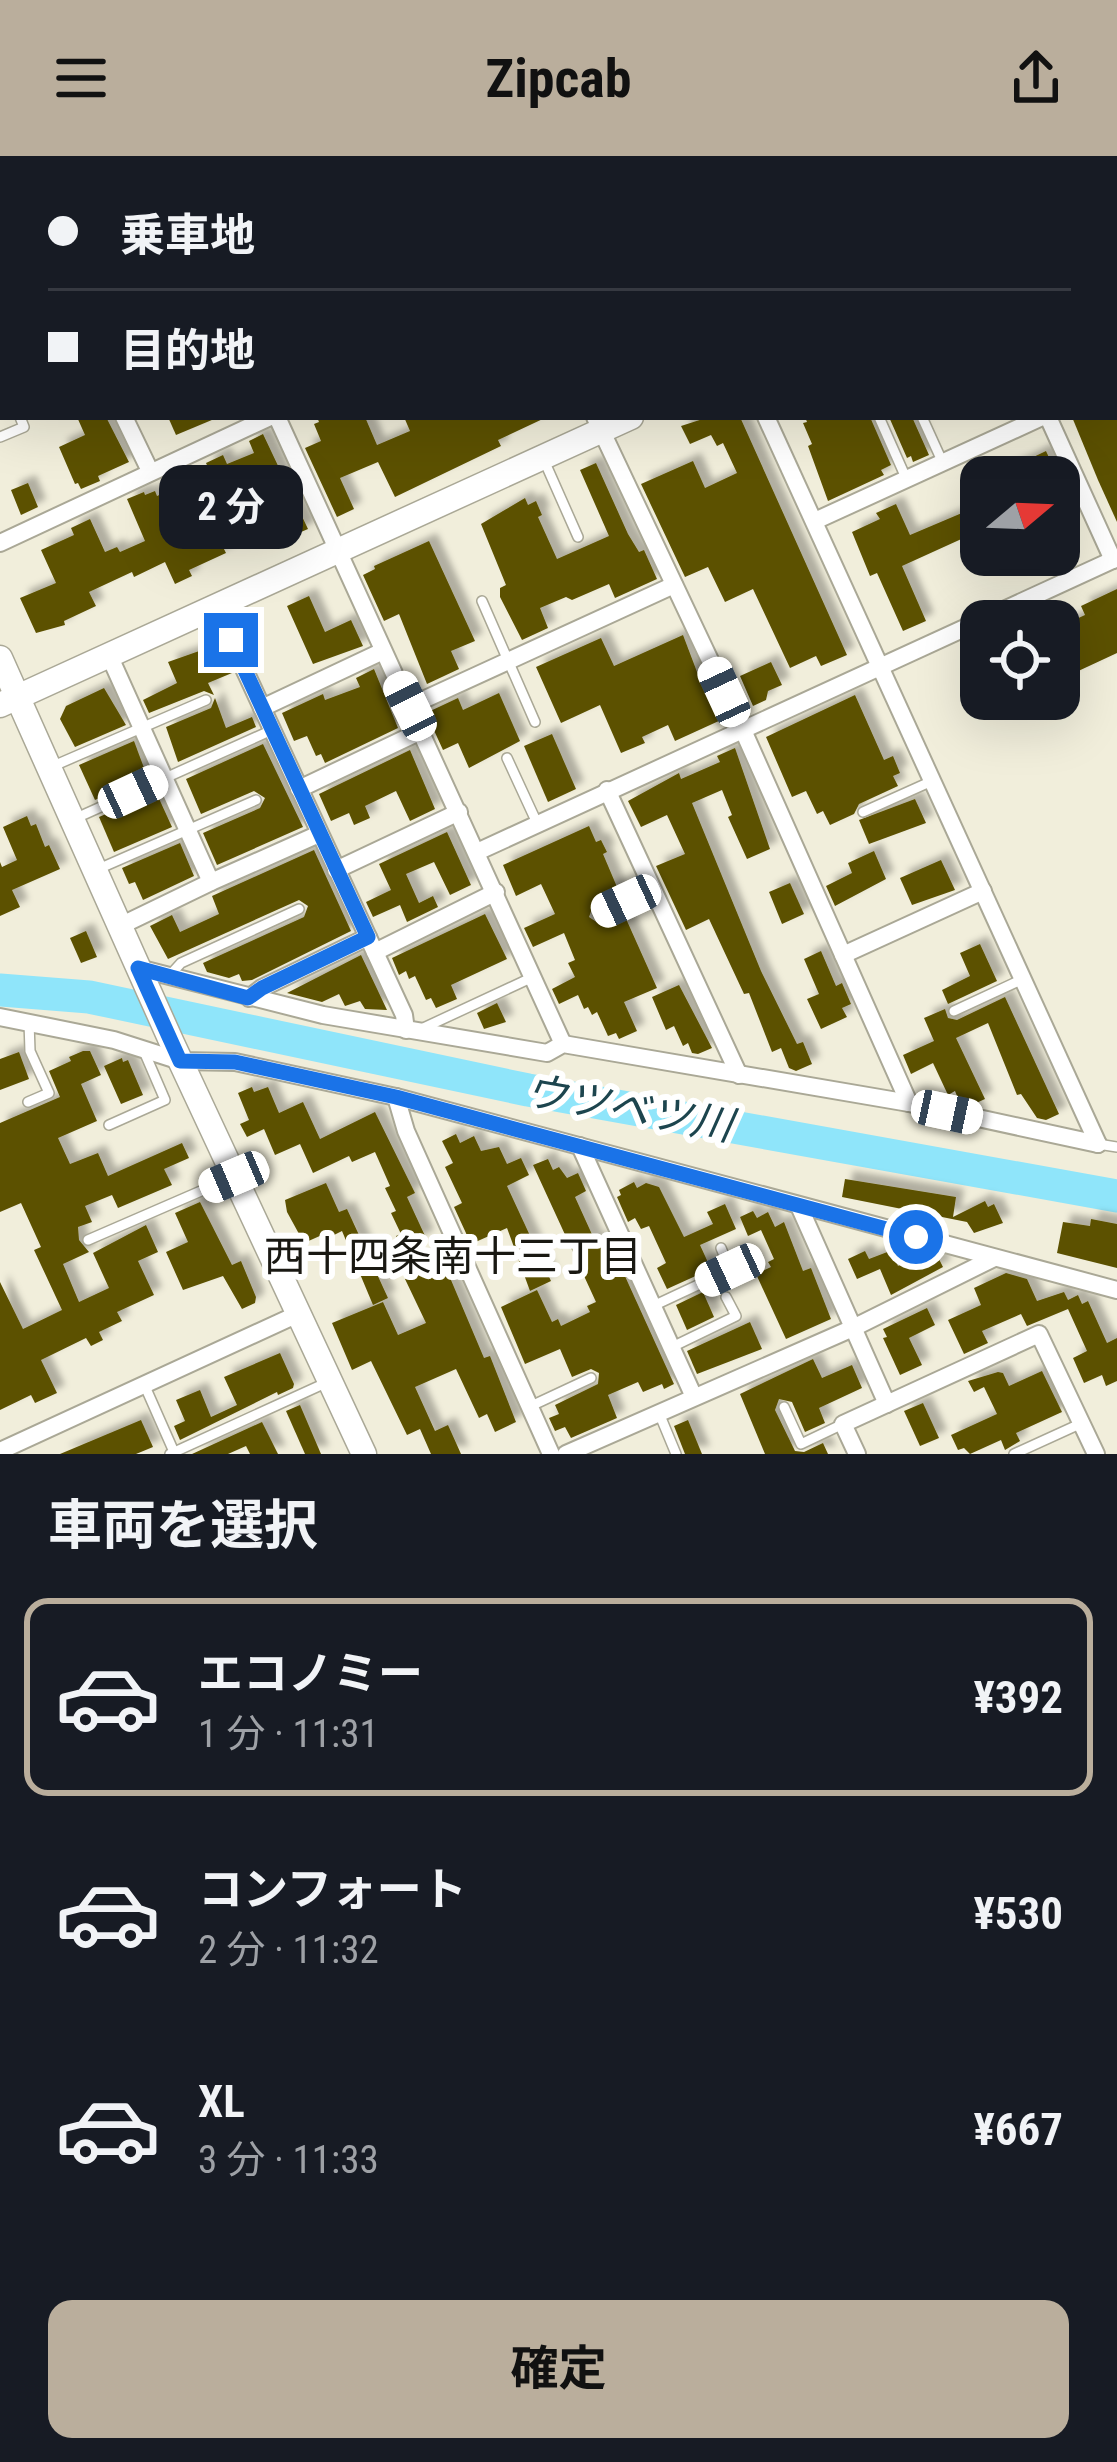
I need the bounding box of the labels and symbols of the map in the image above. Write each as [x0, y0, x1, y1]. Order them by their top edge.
north arrow [960, 456, 1080, 576]
callout: 2 分 [159, 466, 303, 550]
route end [204, 613, 258, 667]
car [692, 652, 756, 732]
car [378, 666, 442, 746]
car [93, 760, 173, 824]
car [586, 869, 666, 933]
water label: ウツベツ川 [521, 1066, 741, 1151]
car [908, 1087, 986, 1137]
car [194, 1146, 274, 1208]
route start [889, 1210, 943, 1264]
district label: 西十四条南十三丁目 [264, 1232, 642, 1281]
car [690, 1238, 770, 1302]

